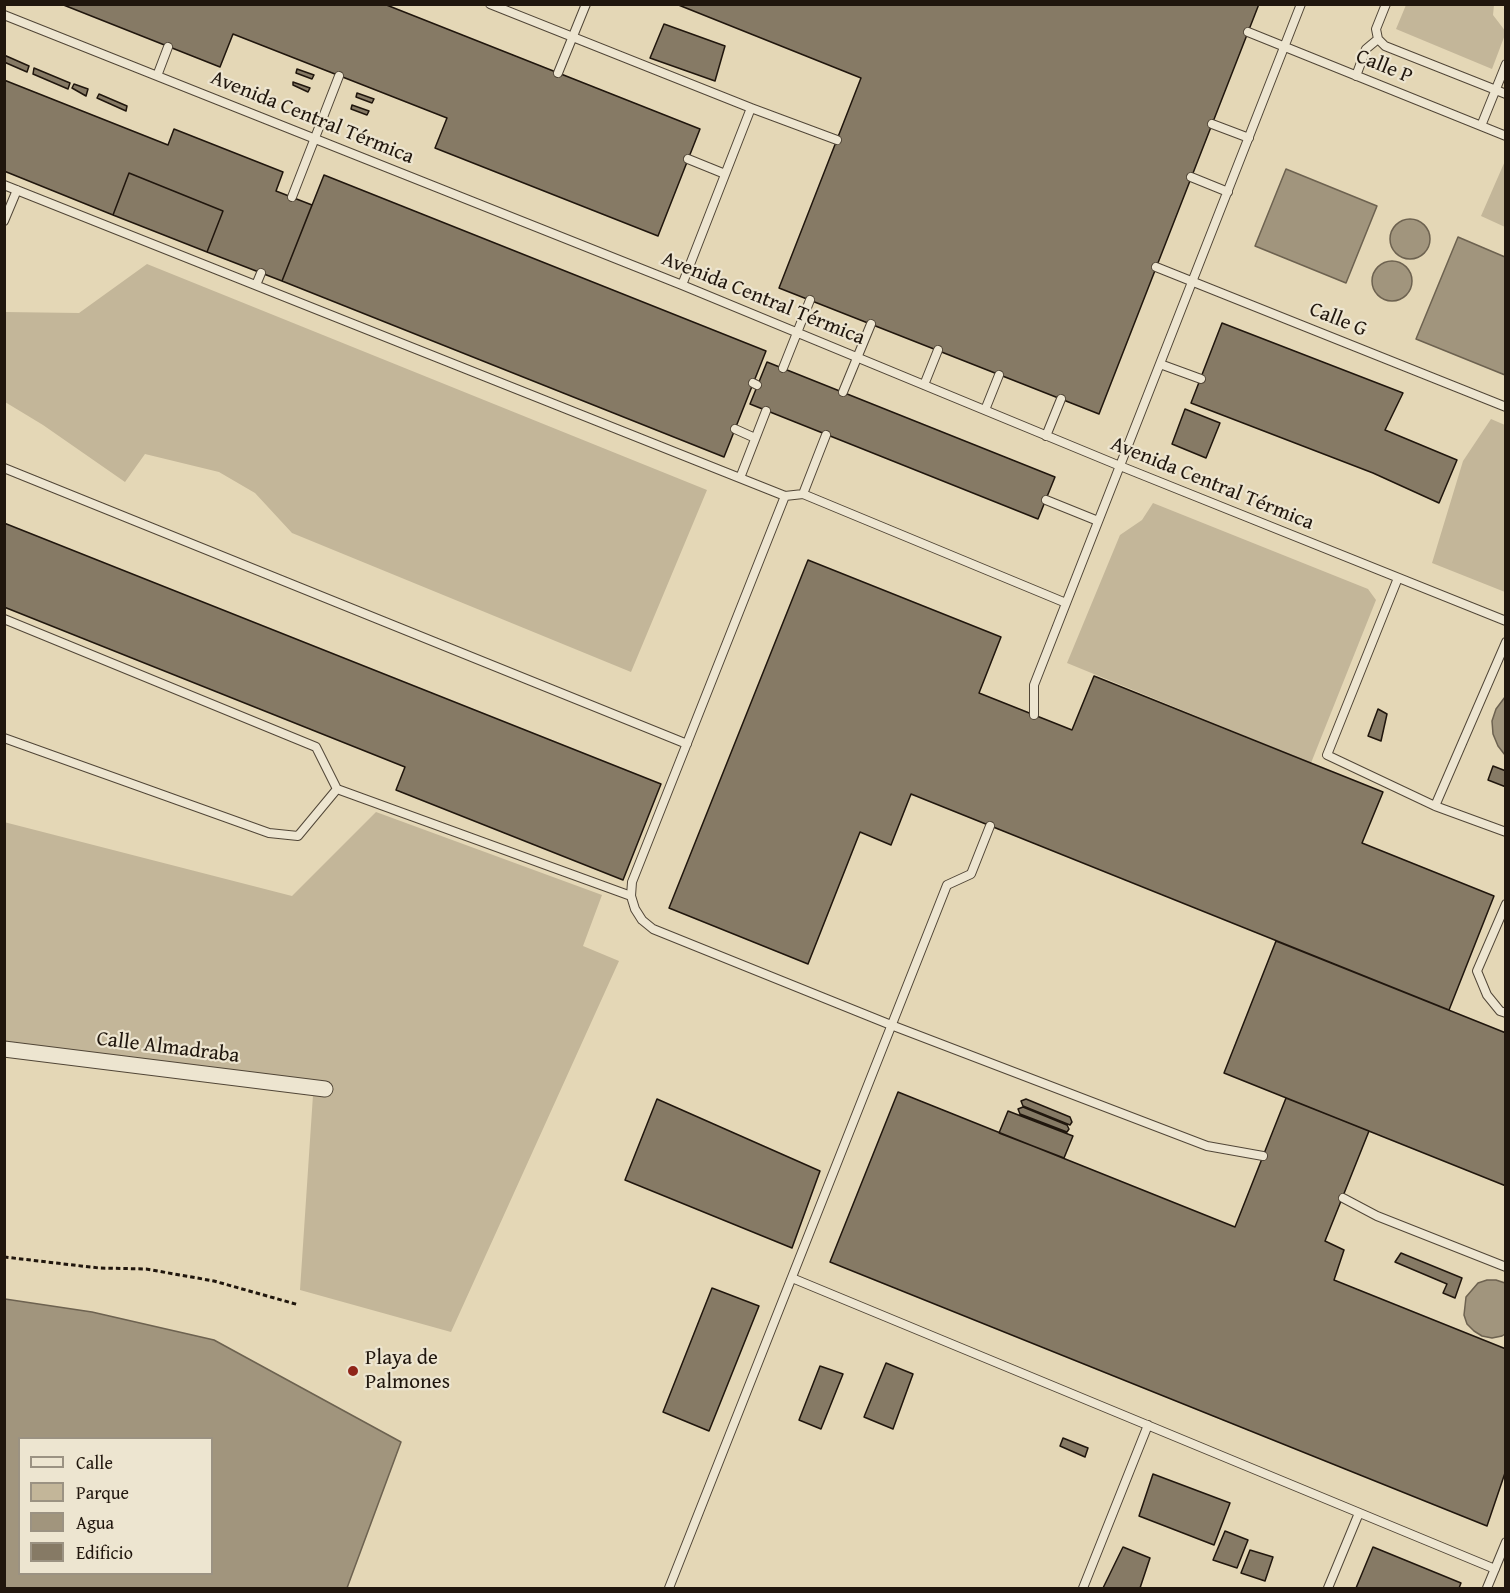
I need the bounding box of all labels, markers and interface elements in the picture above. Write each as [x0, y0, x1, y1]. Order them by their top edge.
street label: Calle P [1352, 44, 1416, 90]
street label: Avenida Central Térmica [207, 66, 417, 170]
street label: Avenida Central Térmica [658, 247, 868, 351]
street label: Calle G [1305, 297, 1371, 343]
street label: Avenida Central Térmica [1107, 432, 1317, 536]
street label: Calle Almadraba [95, 1027, 241, 1069]
place label: Playa de Palmones [365, 1346, 450, 1396]
marker: Playa de Palmones [346, 1364, 360, 1378]
legend [18, 1437, 213, 1575]
text: Calle [76, 1449, 113, 1476]
text: Parque [76, 1479, 129, 1506]
text: Agua [76, 1509, 114, 1536]
text: Edificio [76, 1539, 133, 1566]

